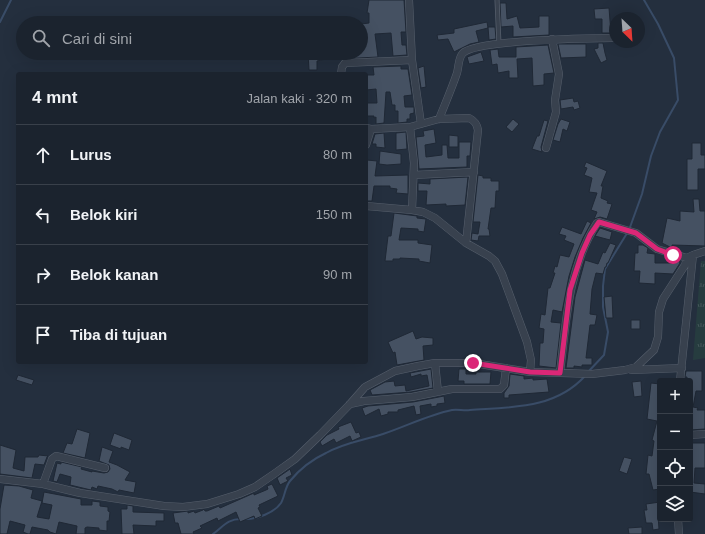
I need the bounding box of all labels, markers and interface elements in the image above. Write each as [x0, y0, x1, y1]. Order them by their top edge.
north arrow [609, 12, 645, 48]
search box [16, 16, 368, 60]
icon: search [30, 27, 52, 49]
text: Cari di sini [62, 30, 132, 47]
text: 4 mnt [32, 88, 77, 107]
text: Jalan kaki · 320 m [247, 91, 352, 106]
icon: ahead [32, 144, 54, 166]
text: Lurus [70, 146, 112, 163]
text: 80 m [323, 147, 352, 162]
icon: left [32, 204, 54, 226]
text: Belok kiri [70, 206, 138, 223]
text: 150 m [316, 207, 352, 222]
route start [664, 246, 682, 264]
icon: right [32, 264, 54, 286]
text: Belok kanan [70, 266, 158, 283]
text: 90 m [323, 267, 352, 282]
icon: arrive [32, 324, 54, 346]
text: Tiba di tujuan [70, 326, 167, 343]
route end [464, 354, 482, 372]
map controls [657, 378, 693, 522]
button: + [657, 378, 693, 414]
button: − [657, 414, 693, 450]
button: locate [657, 450, 693, 486]
button: layers [657, 486, 693, 522]

